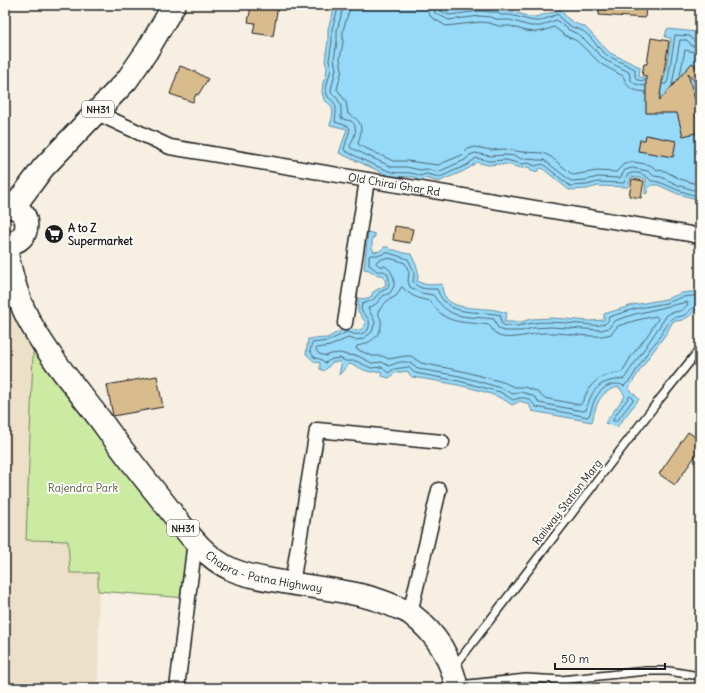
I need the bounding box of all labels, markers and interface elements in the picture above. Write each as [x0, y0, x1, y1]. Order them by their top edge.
road number: NH31 [82, 101, 114, 117]
street label: Old Chirai Ghar Rd [347, 170, 442, 199]
place label: A to Z Supermarket [68, 221, 133, 249]
supermarket icon: A to Z Supermarket [43, 223, 65, 245]
street label: Railway Station Marg [529, 456, 605, 548]
park label: Rajendra Park [48, 481, 119, 495]
road number: NH31 [167, 520, 199, 536]
street label: Chapra - Patna Highway [203, 548, 323, 595]
scale bar [555, 645, 665, 671]
text: 50 m [561, 651, 590, 666]

